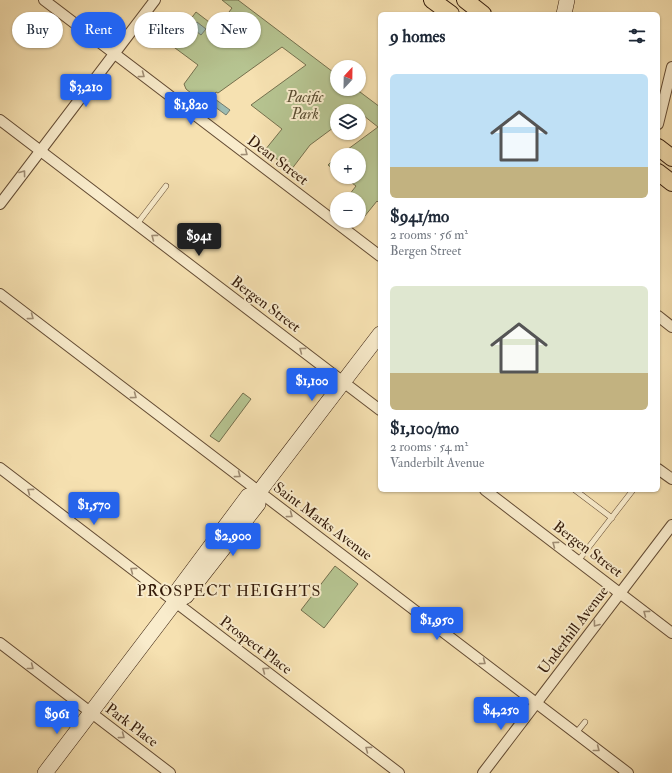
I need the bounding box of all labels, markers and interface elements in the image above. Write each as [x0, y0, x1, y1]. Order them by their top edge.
chip: Buy [12, 12, 63, 48]
chip: Rent [71, 12, 126, 48]
chip: Filters [134, 12, 198, 48]
chip: New [206, 12, 261, 48]
icon: filters [626, 25, 648, 47]
text: 9 homes [390, 26, 445, 47]
north arrow [330, 60, 366, 96]
map controls [330, 60, 366, 228]
one-way arrow [137, 70, 144, 77]
pin: $3,210 [53, 74, 119, 108]
text: $3,210 [69, 79, 103, 95]
park label: Pacific Park [286, 88, 324, 124]
pin: $1,820 [158, 92, 224, 126]
text: $1,820 [174, 97, 208, 113]
icon: home [483, 100, 555, 172]
button: layers [330, 104, 366, 140]
street label: Dean Street [243, 131, 312, 190]
button: + [330, 148, 366, 184]
one-way arrow [241, 149, 248, 156]
one-way arrow [19, 170, 26, 177]
button: − [330, 192, 366, 228]
text: $941/mo [390, 206, 449, 227]
pin: $941 [175, 223, 223, 257]
text: 2 rooms · 56 m² [390, 227, 468, 243]
text: $941 [186, 228, 212, 244]
one-way arrow [151, 235, 158, 242]
text: Bergen Street [390, 243, 461, 259]
street label: Bergen Street [227, 272, 304, 337]
icon: home [483, 312, 555, 384]
one-way arrow [27, 313, 34, 320]
one-way arrow [299, 348, 306, 355]
pin: $1,100 [279, 368, 345, 402]
text: $1,100 [296, 373, 328, 389]
one-way arrow [130, 391, 137, 398]
text: $1,100/mo [390, 418, 459, 439]
text: 2 rooms · 54 m² [390, 439, 468, 455]
text: Vanderbilt Avenue [390, 455, 484, 471]
one-way arrow [233, 470, 240, 477]
street label: Saint Marks Avenue [269, 478, 376, 565]
one-way arrow [27, 489, 34, 496]
pin: $1,570 [61, 492, 127, 526]
text: $1,570 [77, 497, 111, 513]
one-way arrow [286, 511, 293, 518]
street label: Bergen Street [549, 517, 626, 582]
pin: $2,900 [200, 523, 266, 557]
text: $2,900 [214, 528, 252, 544]
one-way arrow [553, 541, 560, 548]
one-way arrow [131, 568, 138, 575]
district label: PROSPECT HEIGHTS [137, 581, 321, 601]
street label: Underhill Avenue [534, 583, 613, 678]
pin: $1,950 [404, 607, 470, 641]
one-way arrow [643, 610, 650, 617]
street label: Prospect Place [215, 612, 296, 680]
text: $1,950 [420, 612, 454, 628]
one-way arrow [594, 619, 601, 626]
one-way arrow [478, 657, 485, 664]
one-way arrow [26, 662, 33, 669]
one-way arrow [262, 668, 269, 675]
pin: $4,250 [468, 697, 534, 731]
street label: Park Place [101, 699, 162, 752]
pin: $961 [33, 701, 81, 735]
text: $4,250 [483, 702, 519, 718]
text: $961 [44, 706, 70, 722]
one-way arrow [117, 732, 124, 739]
one-way arrow [593, 745, 600, 752]
one-way arrow [365, 747, 372, 754]

